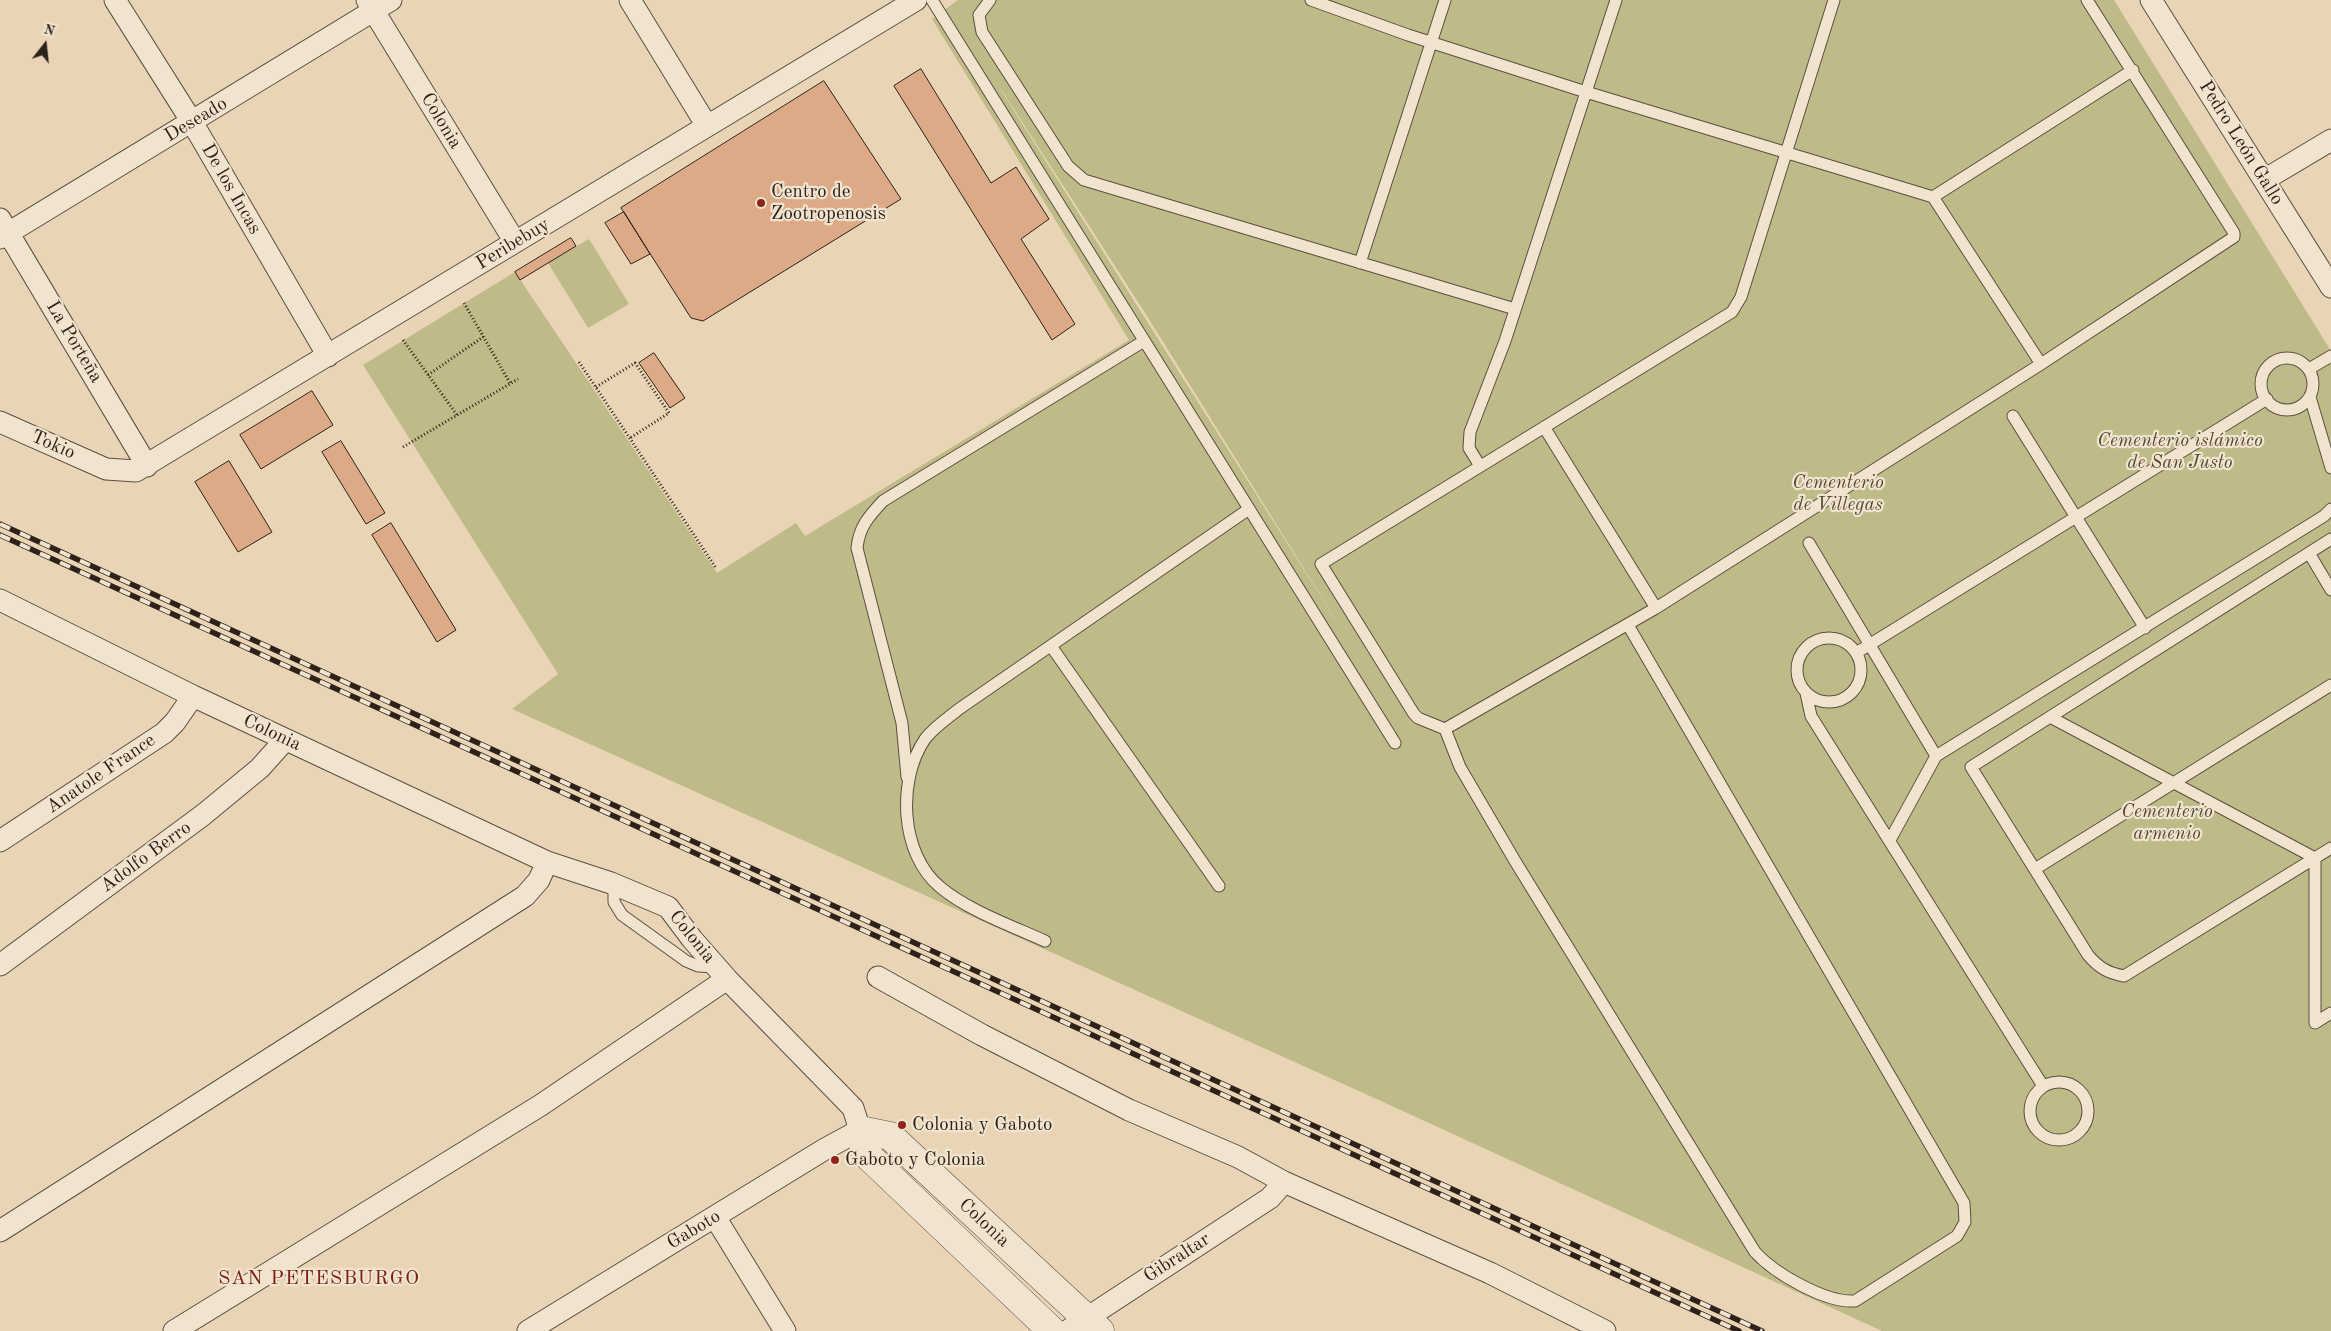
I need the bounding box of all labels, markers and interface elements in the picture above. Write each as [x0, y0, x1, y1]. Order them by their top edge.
north arrow [20, 20, 70, 70]
text: N [42, 22, 56, 39]
street label: Pedro León Gallo [2194, 77, 2288, 209]
street label: Colonia [415, 89, 467, 153]
street label: Deseado [160, 92, 232, 148]
street label: De los Incas [196, 140, 266, 238]
place label: Centro de Zootropenosis [771, 181, 886, 225]
marker: Centro de Zootropenosis [755, 197, 767, 209]
street label: Peribebuy [472, 213, 554, 275]
street label: La Porteña [41, 297, 107, 387]
street label: Tokio [27, 425, 79, 465]
park label: Cementerio islámico de San Justo [2097, 430, 2263, 474]
park label: Cementerio de Villegas [1792, 472, 1884, 516]
street label: Colonia [239, 710, 305, 756]
street label: Anatole France [42, 729, 160, 819]
park label: Cementerio armenio [2121, 801, 2213, 845]
street label: Adolfo Berro [96, 816, 196, 898]
street label: Colonia [664, 906, 720, 968]
place label: Colonia y Gaboto [912, 1114, 1052, 1136]
marker: Colonia y Gaboto [896, 1119, 908, 1131]
place label: Gaboto y Colonia [845, 1149, 985, 1171]
marker: Gaboto y Colonia [829, 1154, 841, 1166]
street label: Colonia [954, 1194, 1014, 1252]
street label: Gaboto [663, 1205, 725, 1255]
street label: Gibraltar [1139, 1228, 1215, 1288]
district label: SAN PETESBURGO [216, 1267, 422, 1291]

